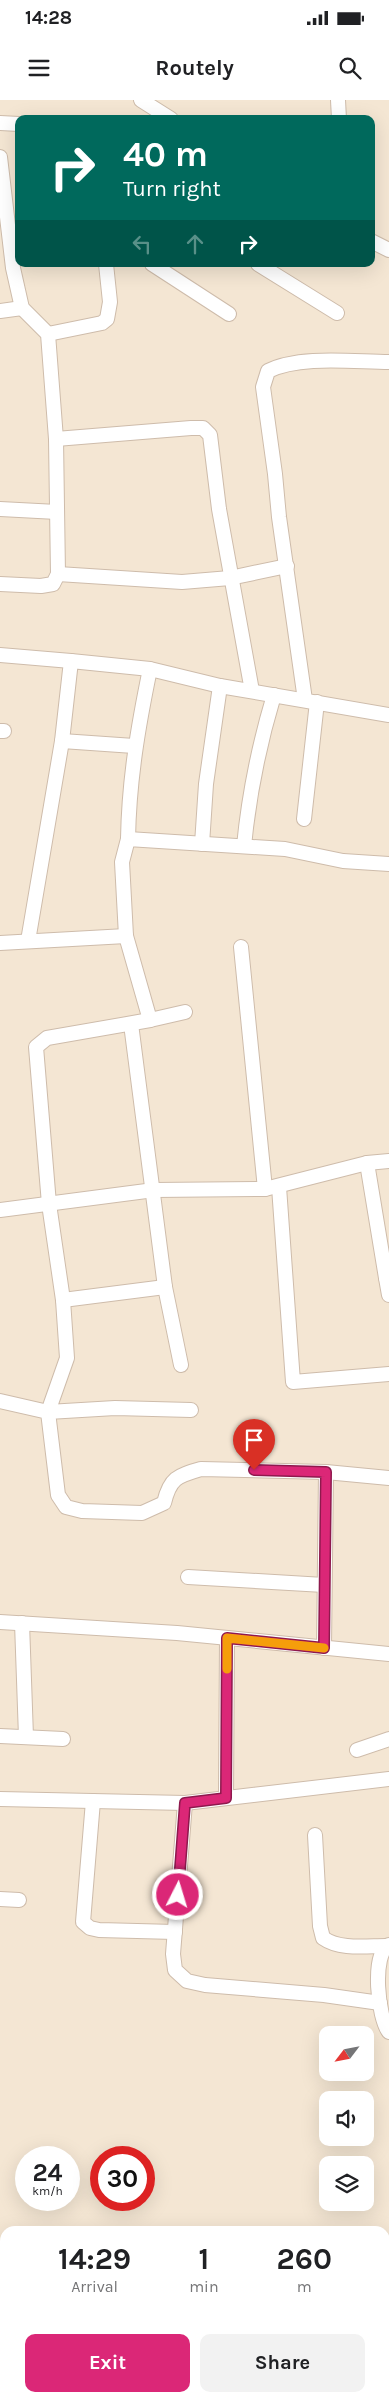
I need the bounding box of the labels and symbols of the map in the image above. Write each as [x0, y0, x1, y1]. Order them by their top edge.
pin [233, 1419, 275, 1470]
position arrow [151, 1868, 203, 1920]
north arrow [319, 2026, 374, 2081]
speed limit sign: 30 [90, 2146, 155, 2211]

